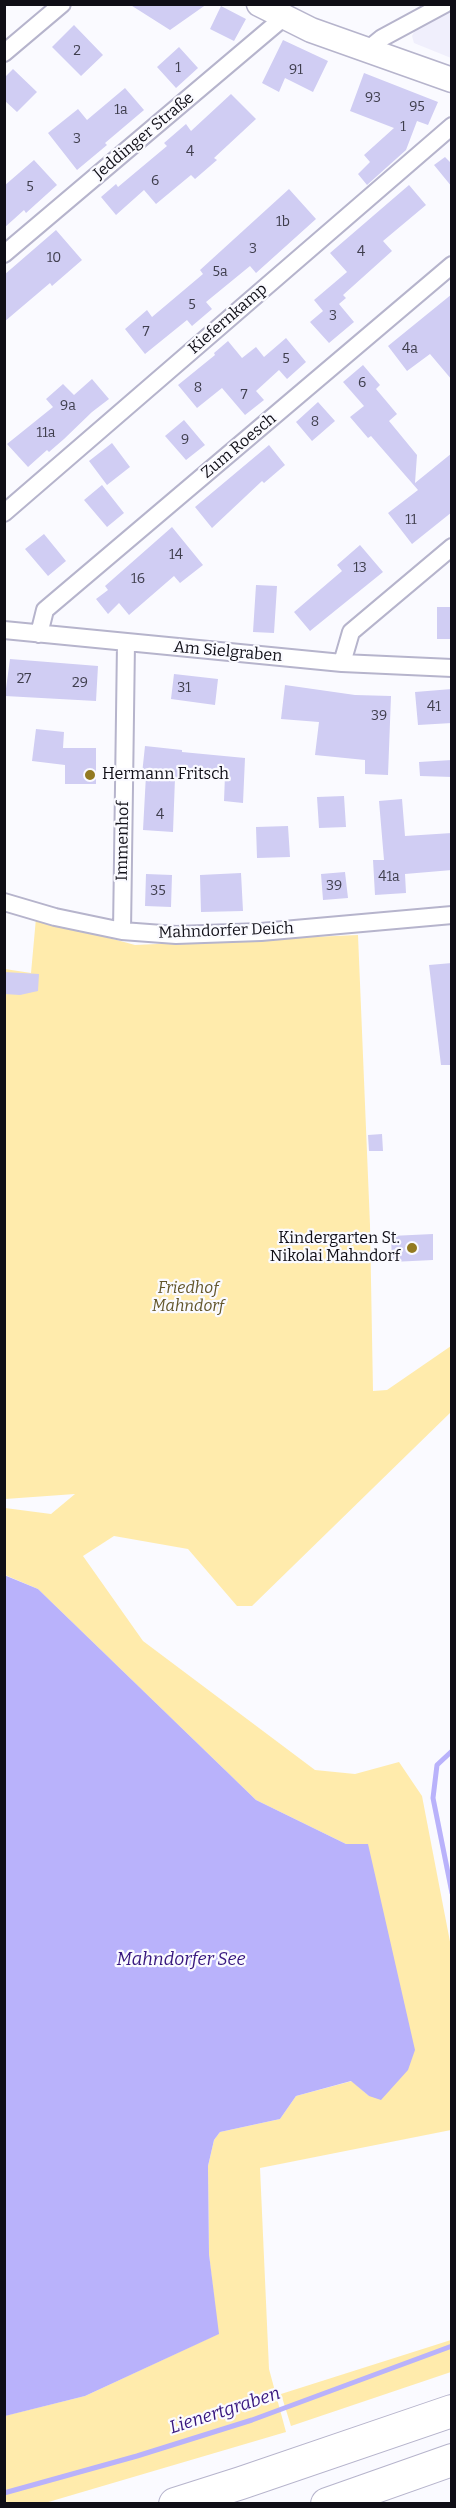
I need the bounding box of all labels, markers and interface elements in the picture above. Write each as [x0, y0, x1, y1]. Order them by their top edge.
house number: 2 [73, 43, 81, 59]
house number: 1 [175, 60, 181, 76]
house number: 91 [289, 62, 303, 78]
street label: Jeddinger Straße [90, 88, 198, 184]
house number: 93 [365, 90, 381, 106]
house number: 95 [409, 99, 425, 115]
house number: 1a [114, 102, 128, 118]
house number: 1 [400, 119, 406, 135]
house number: 3 [73, 131, 81, 147]
house number: 4 [186, 144, 194, 160]
house number: 6 [151, 173, 159, 189]
house number: 5 [26, 179, 34, 195]
house number: 1b [276, 214, 290, 230]
house number: 3 [249, 241, 257, 257]
house number: 4 [357, 244, 365, 260]
house number: 10 [47, 250, 61, 266]
house number: 5a [212, 264, 228, 280]
street label: Kiefernkamp [185, 280, 271, 358]
house number: 5 [188, 297, 196, 313]
house number: 3 [329, 308, 337, 324]
house number: 7 [142, 324, 150, 340]
house number: 4a [402, 341, 418, 357]
house number: 5 [282, 351, 290, 367]
house number: 6 [358, 375, 366, 391]
house number: 8 [194, 380, 202, 396]
house number: 7 [240, 387, 248, 403]
house number: 9a [60, 398, 76, 414]
street label: Zum Roesch [198, 409, 280, 483]
house number: 8 [311, 414, 319, 430]
house number: 11a [36, 425, 56, 441]
house number: 9 [181, 432, 189, 448]
house number: 11 [405, 512, 417, 528]
house number: 14 [169, 547, 183, 563]
house number: 13 [353, 560, 367, 576]
house number: 16 [131, 571, 145, 587]
street label: Am Sielgraben [173, 638, 283, 666]
house number: 27 [17, 671, 31, 687]
house number: 29 [72, 675, 88, 691]
house number: 31 [177, 680, 191, 696]
house number: 41 [427, 699, 441, 715]
house number: 39 [371, 708, 387, 724]
place label: Hermann Fritsch [102, 765, 229, 785]
marker: Hermann Fritsch [83, 768, 97, 782]
street label: Immenhof [113, 801, 133, 881]
house number: 4 [156, 807, 164, 823]
house number: 41a [378, 869, 400, 885]
house number: 39 [326, 878, 342, 894]
house number: 35 [150, 883, 166, 899]
street label: Mahndorfer Deich [158, 919, 294, 943]
place label: Kindergarten St. Nikolai Mahndorf [270, 1229, 400, 1267]
marker: Kindergarten St. Nikolai Mahndorf [405, 1241, 419, 1255]
park label: Friedhof Mahndorf [152, 1279, 224, 1317]
water label: Mahndorfer See [116, 1949, 246, 1971]
water label: Lienertgraben [167, 2383, 283, 2439]

